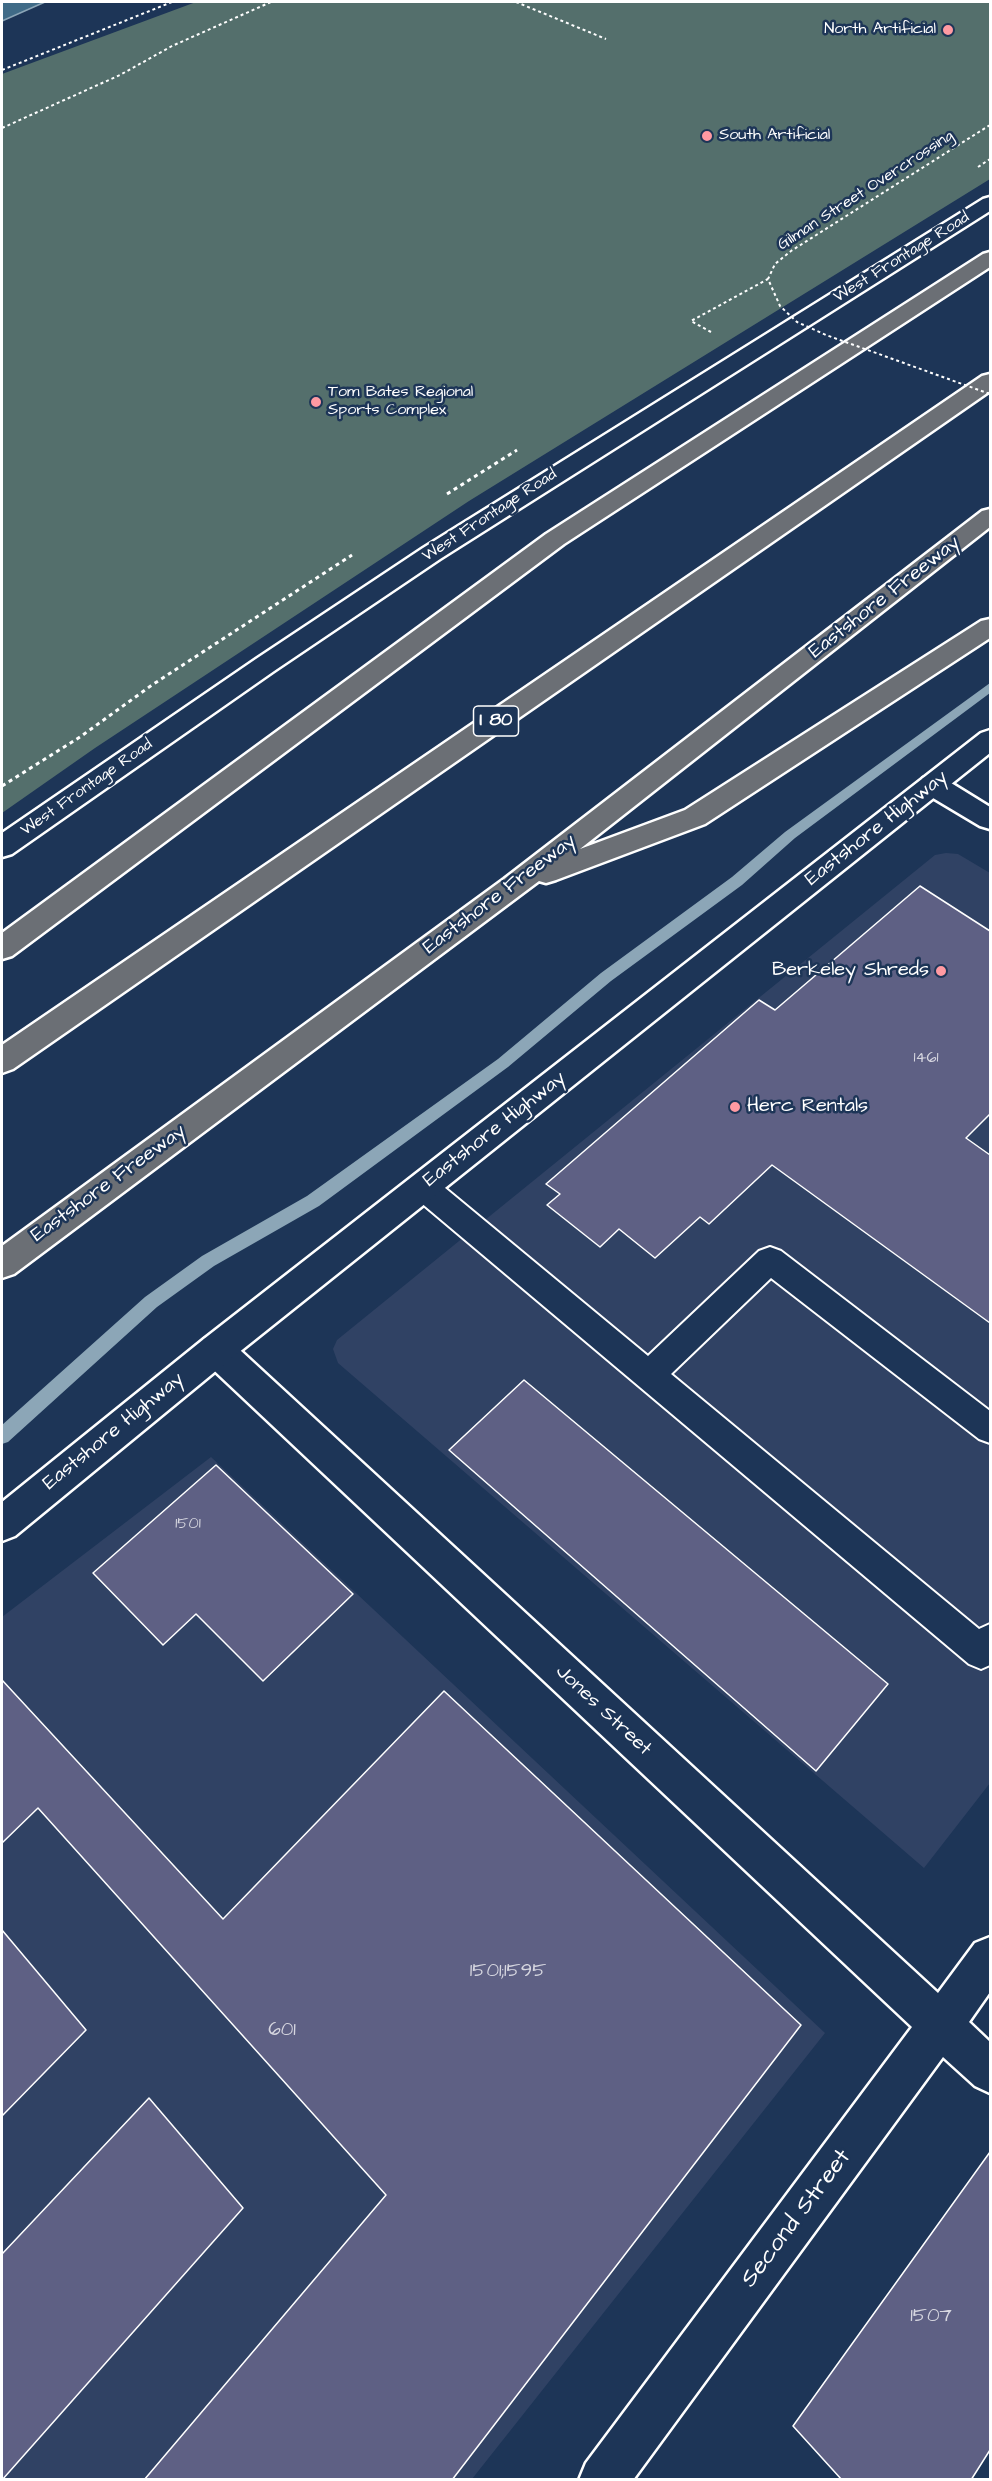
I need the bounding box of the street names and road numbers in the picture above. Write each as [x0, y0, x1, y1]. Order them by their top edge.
street label: Gilman Street Overcrossing [774, 127, 958, 255]
street label: West Frontage Road [831, 208, 973, 308]
street label: West Frontage Road [419, 465, 561, 567]
street label: Eastshore Freeway [805, 532, 965, 664]
road number: I 80 [474, 706, 518, 736]
street label: West Frontage Road [18, 735, 156, 841]
street label: Eastshore Highway [801, 766, 953, 892]
street label: Eastshore Freeway [419, 830, 581, 960]
street label: Eastshore Highway [419, 1067, 571, 1193]
street label: Eastshore Freeway [27, 1120, 191, 1248]
street label: Eastshore Highway [39, 1368, 189, 1496]
street label: Jones Street [550, 1660, 656, 1762]
street label: Second Street [736, 2144, 858, 2294]

